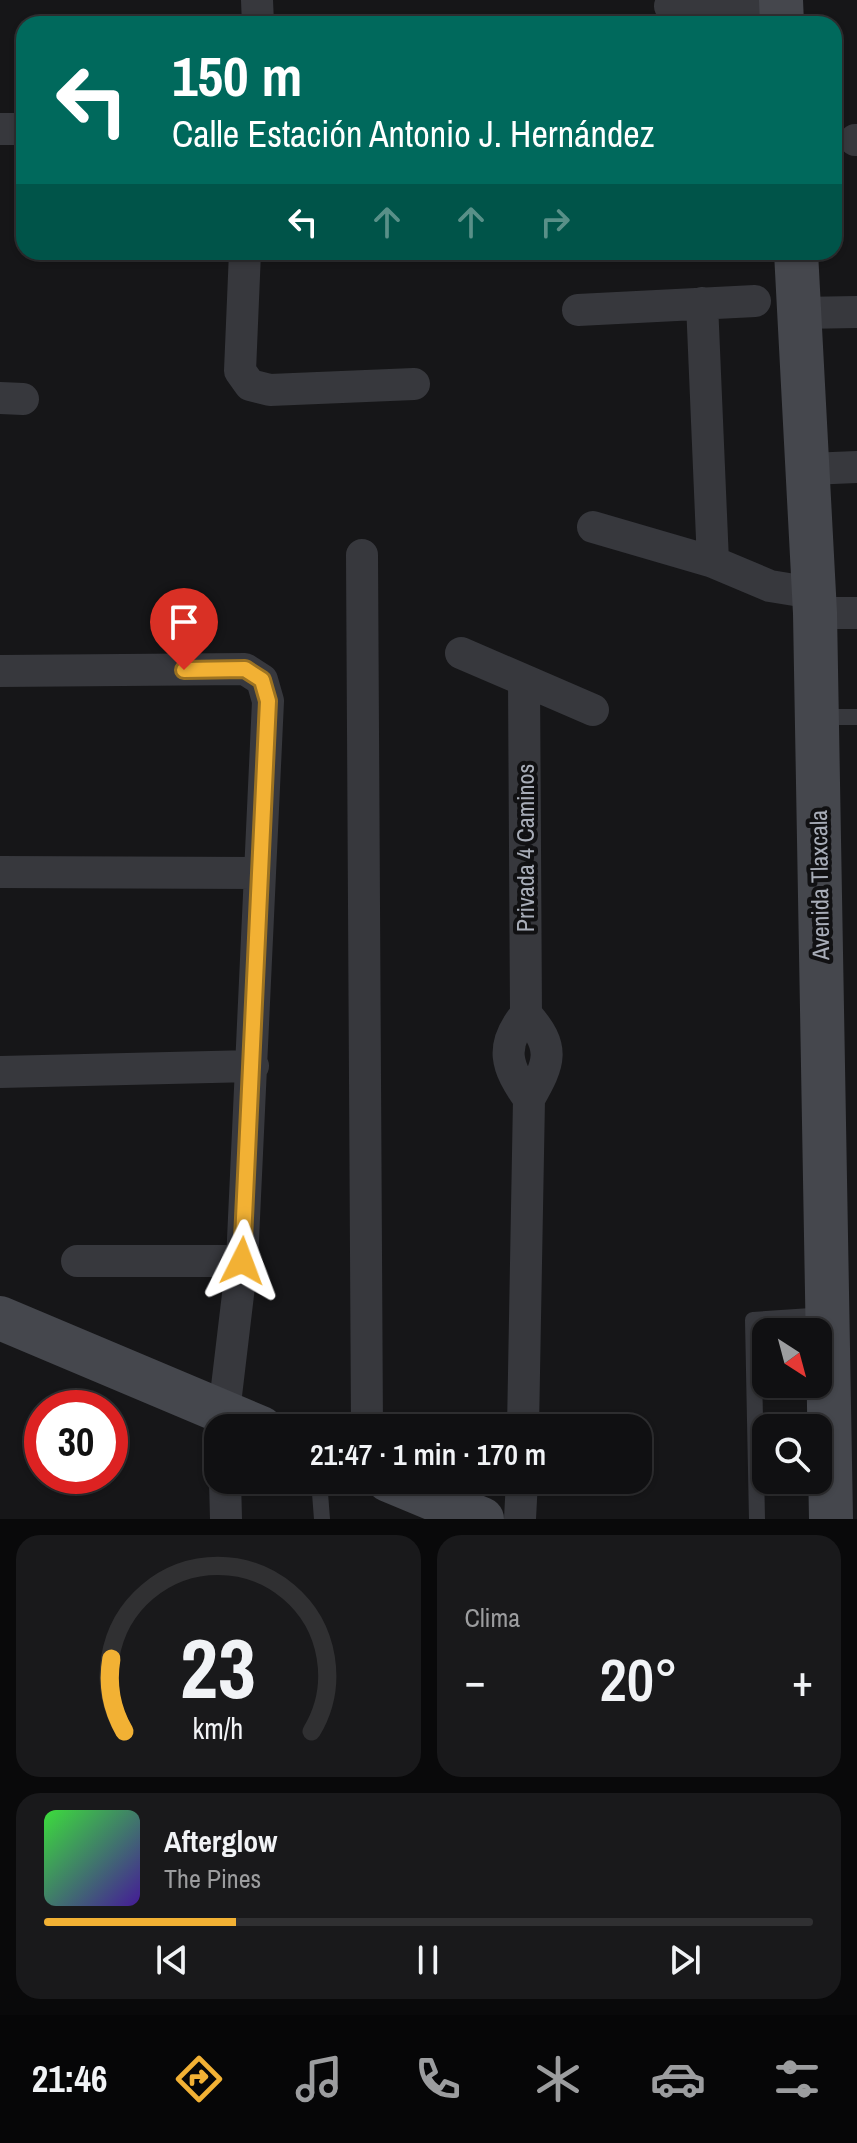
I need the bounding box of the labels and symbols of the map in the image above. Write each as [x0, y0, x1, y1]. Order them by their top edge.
pin [150, 588, 218, 670]
street label: Privada 4 Caminos [509, 764, 541, 932]
street label: Avenida Tlaxcala [802, 810, 836, 961]
position arrow [200, 1219, 284, 1303]
north arrow [752, 1318, 832, 1398]
speed limit sign: 30 [24, 1390, 128, 1494]

